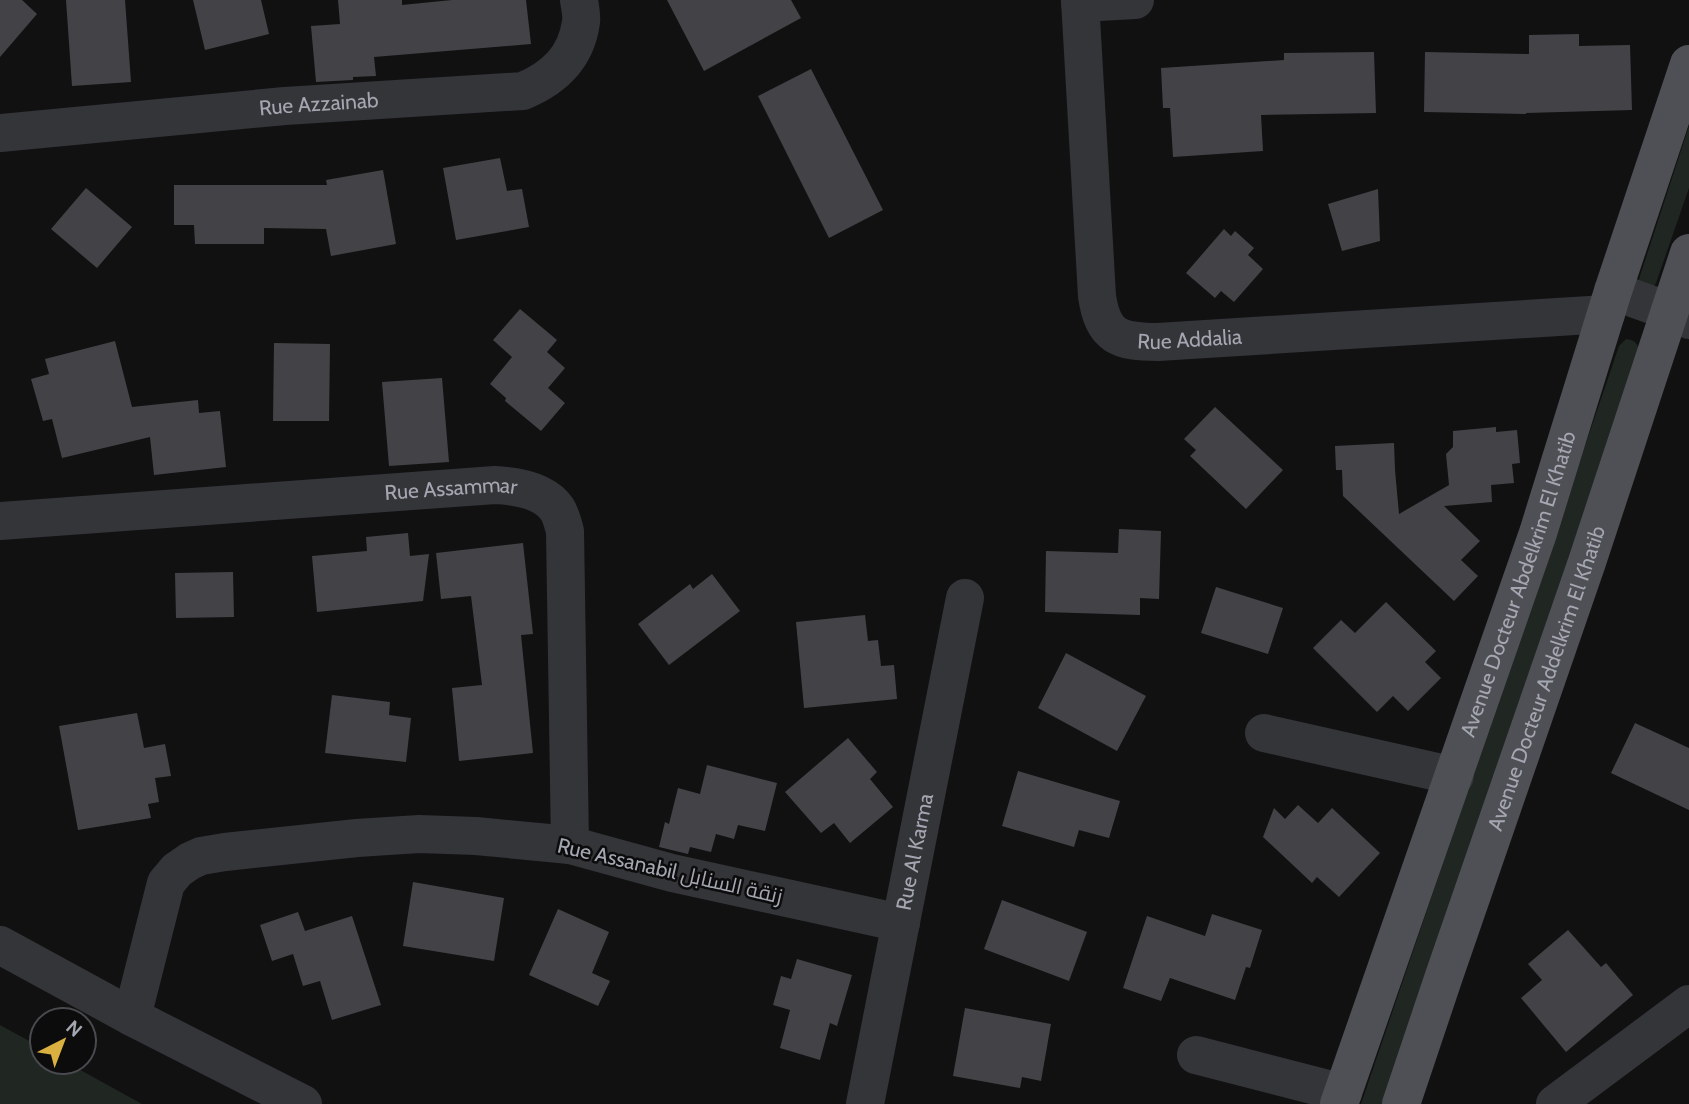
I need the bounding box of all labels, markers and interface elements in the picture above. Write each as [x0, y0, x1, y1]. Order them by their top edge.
street label: Rue Azzainab [258, 87, 379, 120]
street label: Rue Addalia [1137, 324, 1243, 354]
street label: Avenue Docteur Abdelkrim El Khatib [1455, 428, 1581, 740]
street label: Rue Assammar [384, 472, 519, 505]
street label: Avenue Docteur Addelkrim El Khatib [1482, 522, 1610, 834]
street label: Rue Al Karma [891, 791, 938, 912]
street label: Rue Assanabil زنقة السنابل [555, 832, 785, 910]
north arrow [28, 1006, 98, 1076]
text: N [61, 1016, 87, 1042]

